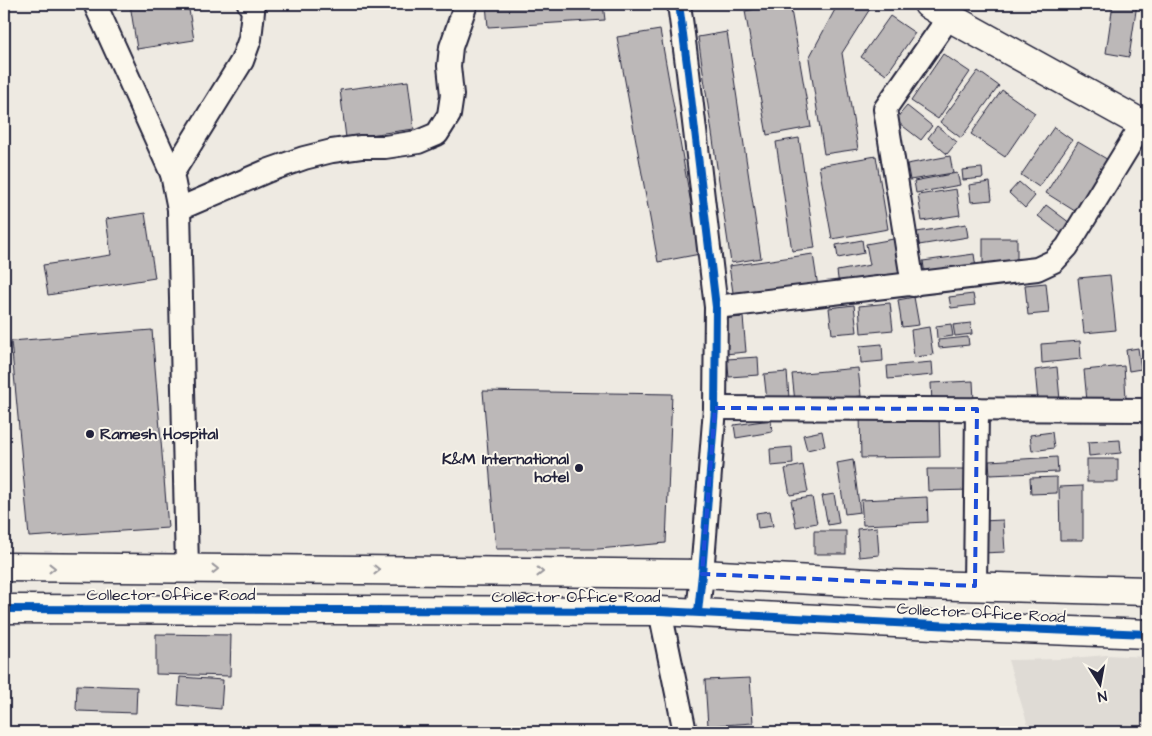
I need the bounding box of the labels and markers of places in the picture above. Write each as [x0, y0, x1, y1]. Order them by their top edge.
place label: Ramesh Hospital [100, 423, 219, 445]
marker: Ramesh Hospital [84, 428, 96, 440]
place label: K&M International hotel [442, 448, 569, 488]
marker: K&M International hotel [573, 462, 585, 474]

